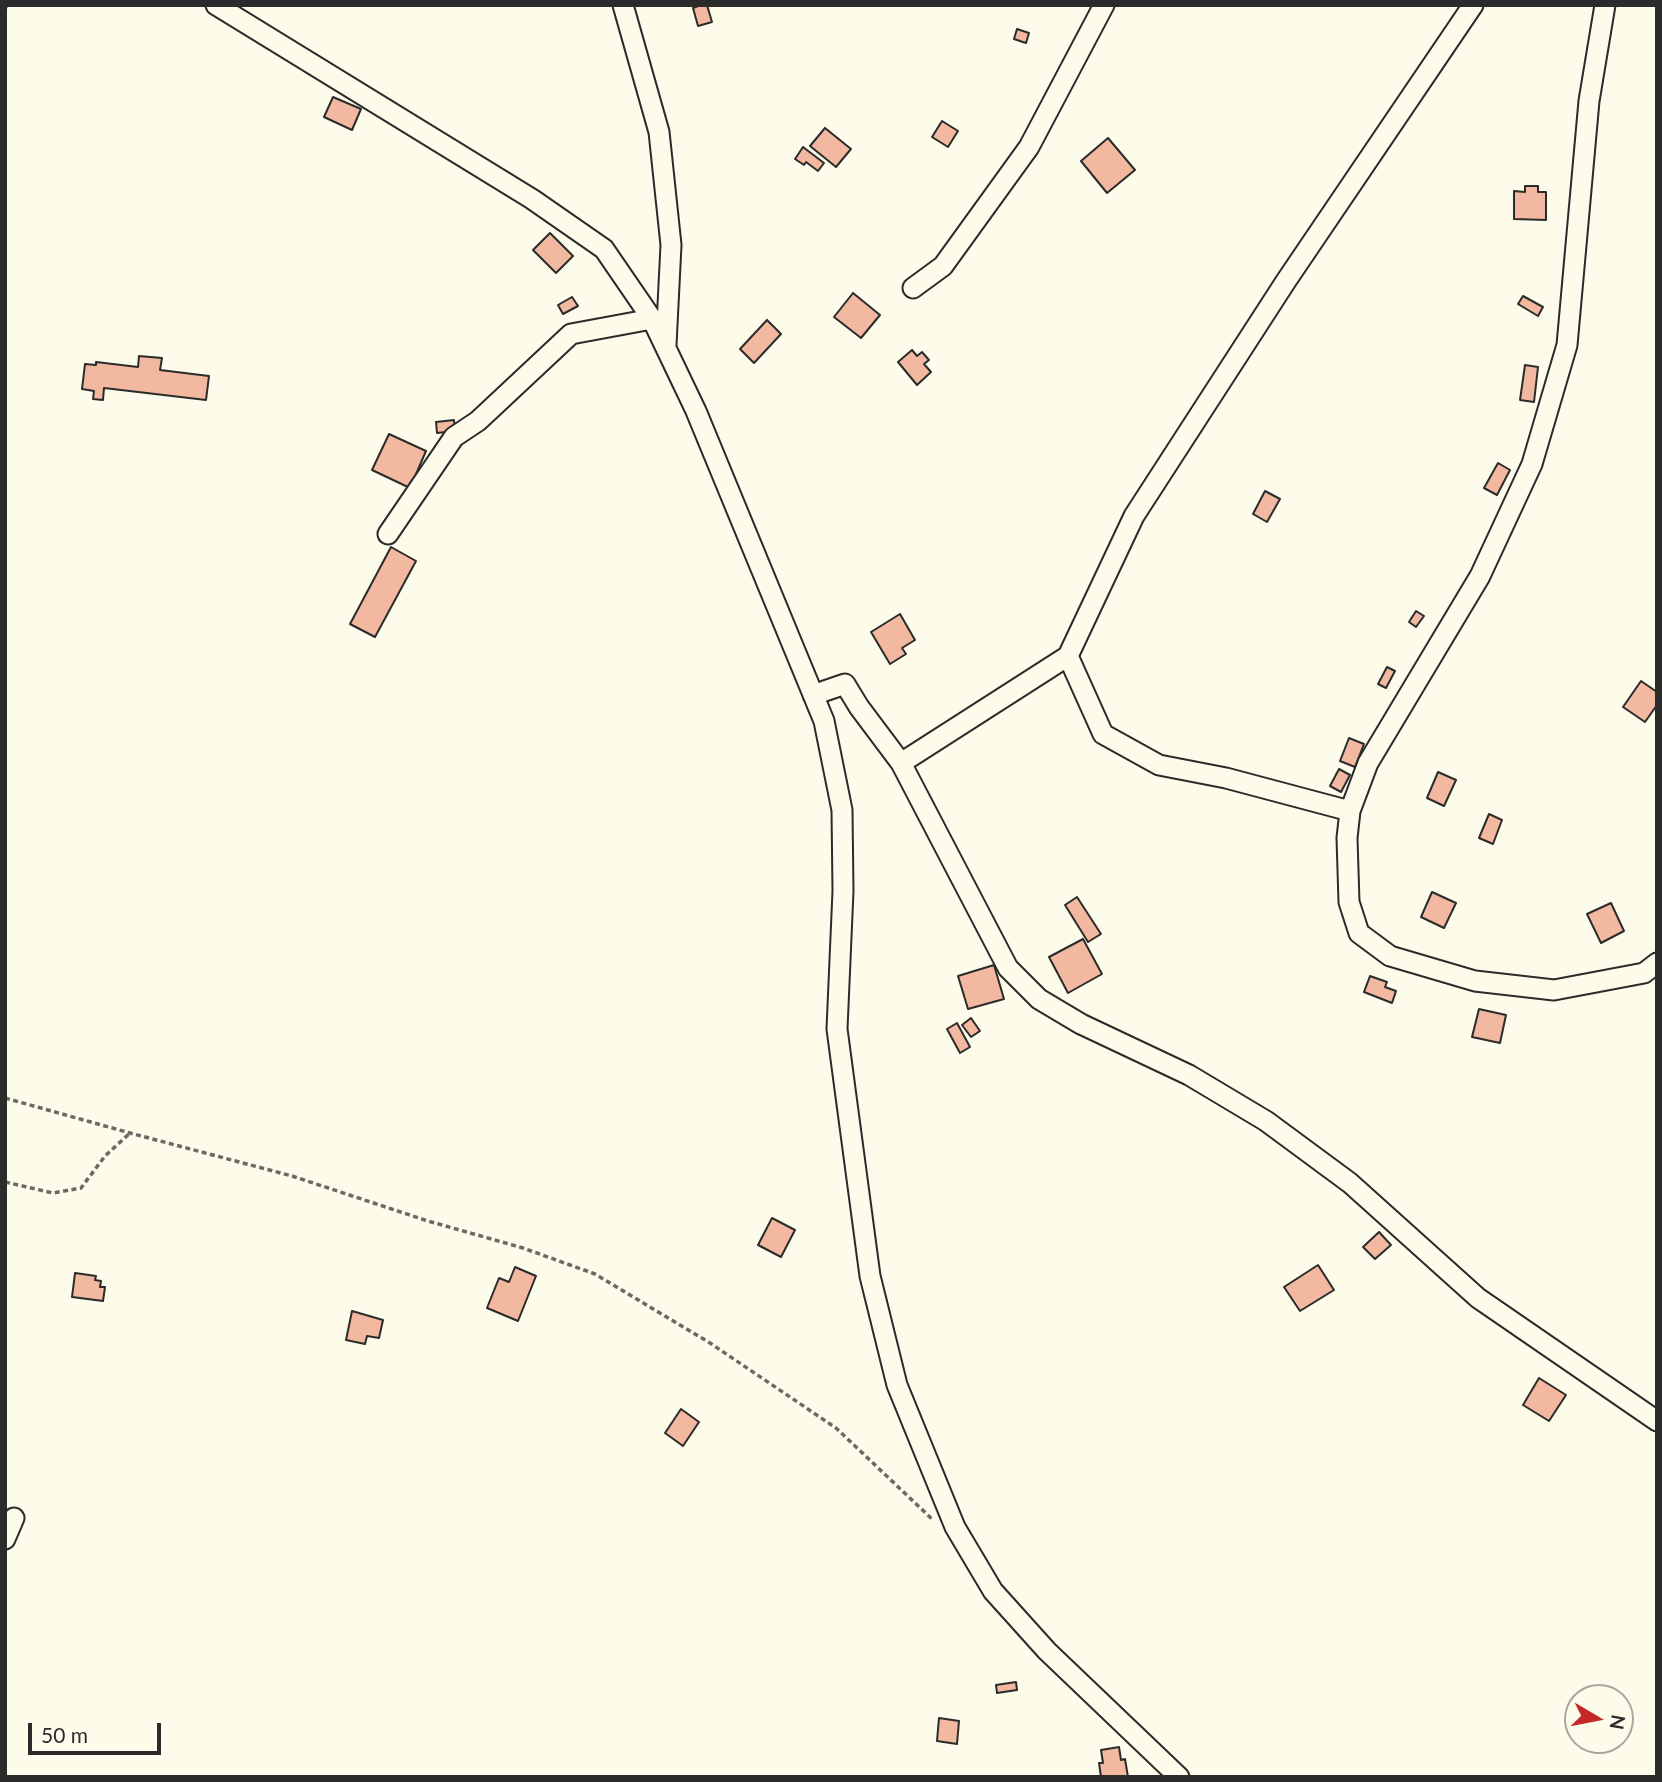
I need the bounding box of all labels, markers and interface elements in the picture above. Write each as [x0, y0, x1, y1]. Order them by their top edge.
north arrow [1564, 1684, 1634, 1754]
scale bar [32, 1708, 164, 1752]
text: N [1606, 1713, 1631, 1732]
text: 50 m [41, 1722, 88, 1747]

